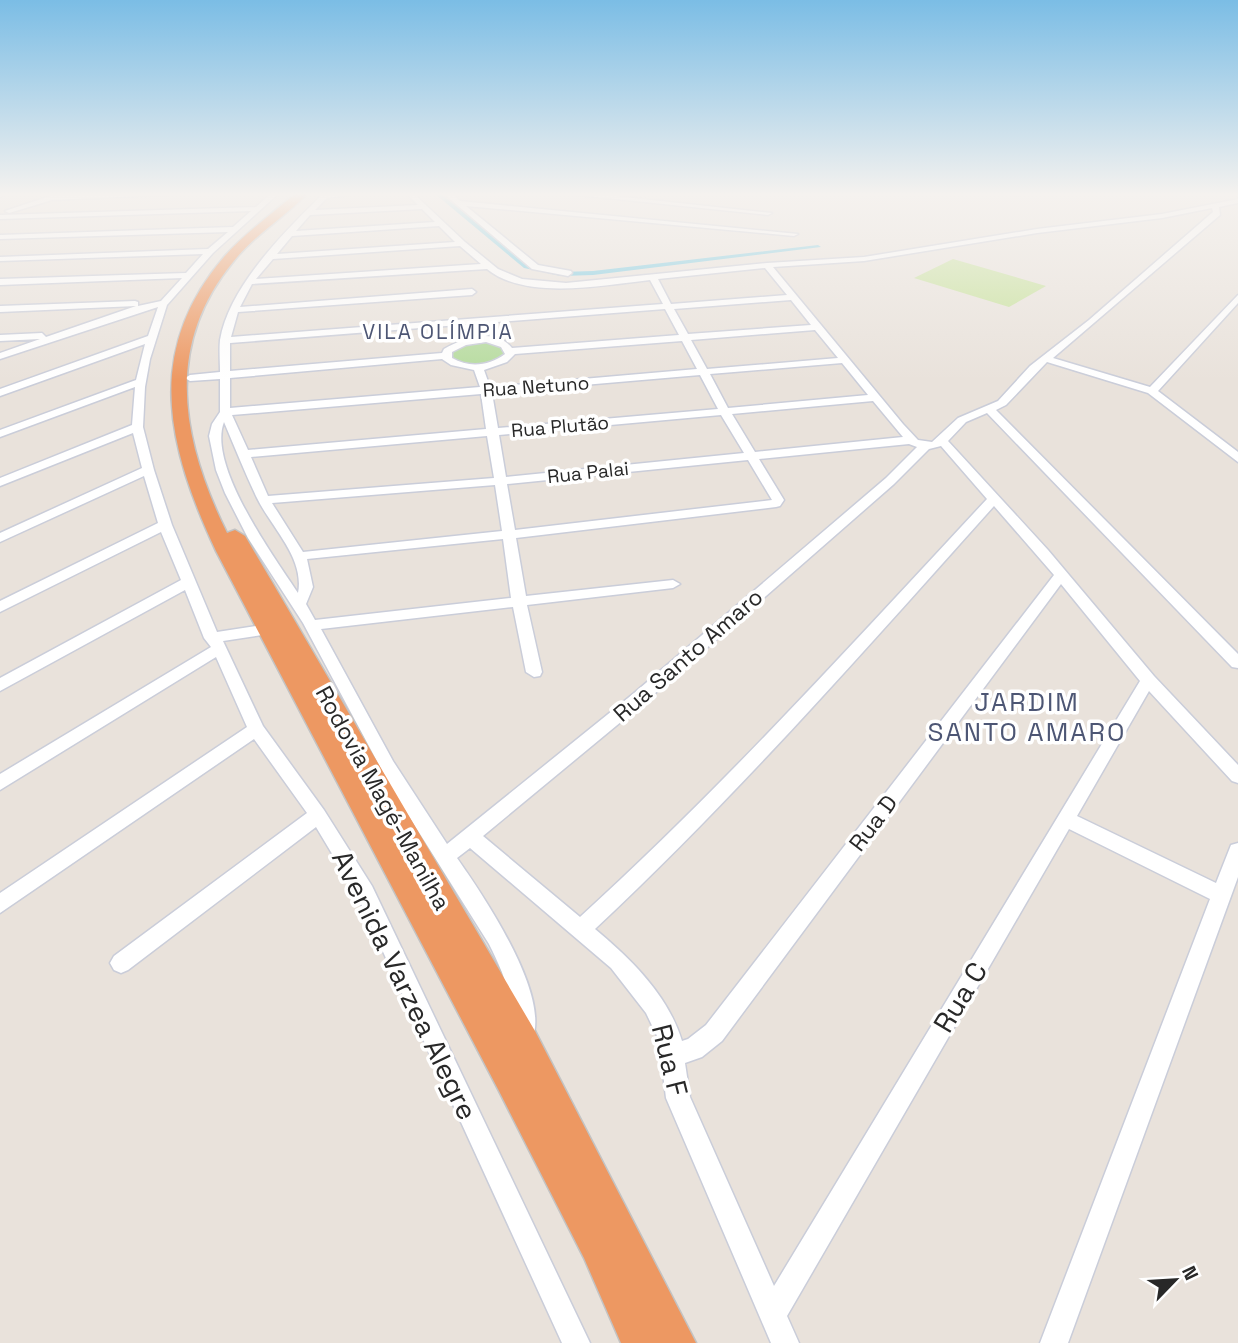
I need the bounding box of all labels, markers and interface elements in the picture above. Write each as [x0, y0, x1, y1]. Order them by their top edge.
district label: VILA OLÍMPIA [362, 318, 514, 345]
street label: Rua Netuno [482, 370, 590, 403]
street label: Rua Plutão [510, 410, 610, 443]
street label: Rua Palai [546, 456, 630, 489]
street label: Rua Santo Amaro [607, 582, 769, 728]
street label: Rodovia Magé-Manilha [309, 681, 457, 915]
district label: JARDIM SANTO AMARO [928, 685, 1126, 749]
street label: Rua D [842, 789, 904, 857]
street label: Avenida Varzea Alegre [324, 844, 486, 1126]
street label: Rua C [925, 955, 995, 1039]
street label: Rua F [644, 1020, 696, 1100]
north arrow [1140, 1245, 1210, 1315]
text: N [1176, 1262, 1204, 1284]

